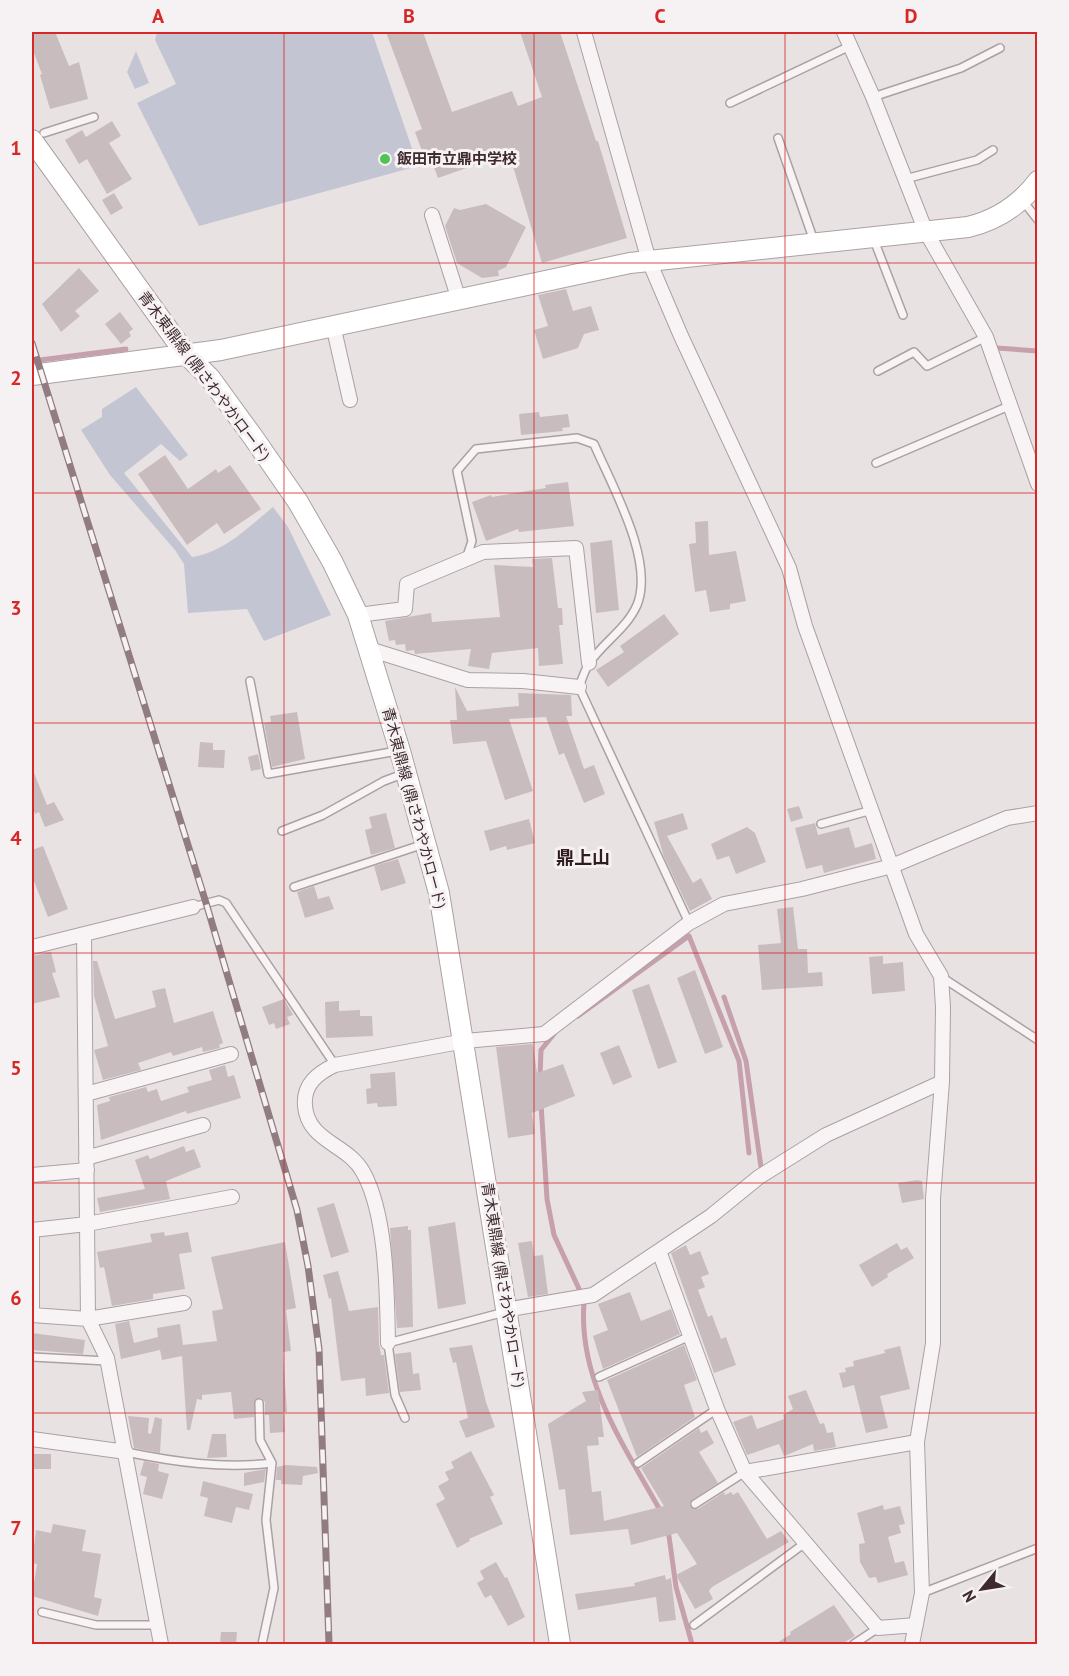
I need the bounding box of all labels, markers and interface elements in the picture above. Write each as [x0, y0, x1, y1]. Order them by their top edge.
text: A [152, 3, 165, 29]
text: B [403, 3, 415, 29]
text: C [654, 3, 666, 29]
text: D [905, 3, 918, 29]
text: 1 [10, 135, 22, 161]
place label: 飯田市立鼎中学校 [397, 149, 517, 168]
marker: 飯田市立鼎中学校 [378, 152, 392, 166]
street label: 青木東鼎線 (鼎さわやかロード) [134, 287, 274, 464]
text: 2 [10, 365, 22, 391]
text: 3 [10, 595, 22, 621]
street label: 青木東鼎線 (鼎さわやかロード) [378, 705, 451, 911]
text: 4 [10, 825, 22, 851]
district label: 鼎上山 [556, 846, 610, 869]
text: 5 [10, 1055, 22, 1081]
street label: 青木東鼎線 (鼎さわやかロード) [478, 1181, 529, 1389]
text: 6 [10, 1285, 22, 1311]
text: 7 [10, 1515, 22, 1541]
north arrow [952, 1559, 1012, 1619]
text: N [958, 1587, 980, 1606]

